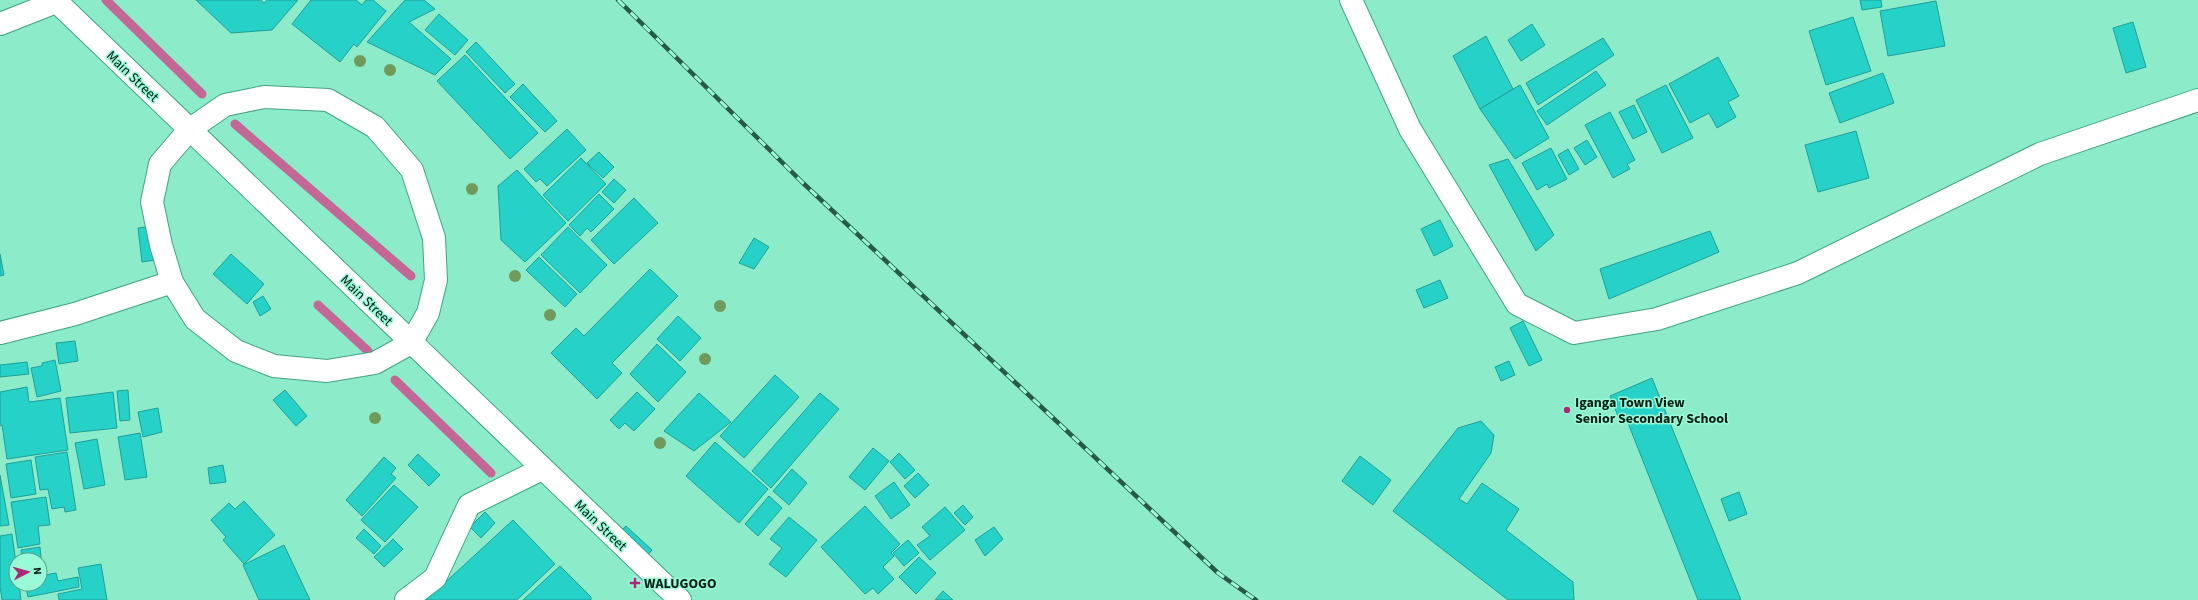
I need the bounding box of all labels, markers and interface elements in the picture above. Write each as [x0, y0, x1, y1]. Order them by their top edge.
street label: Main Street [102, 47, 163, 107]
street label: Main Street [336, 271, 397, 331]
place label: Iganga Town View Senior Secondary School [1575, 393, 1728, 429]
marker: Iganga Town View Senior Secondary School [1562, 405, 1572, 415]
street label: Main Street [570, 496, 631, 556]
north arrow [8, 552, 48, 592]
text: N [30, 567, 45, 575]
place label: WALUGOGO [644, 574, 716, 594]
marker: WALUGOGO [629, 577, 641, 589]

